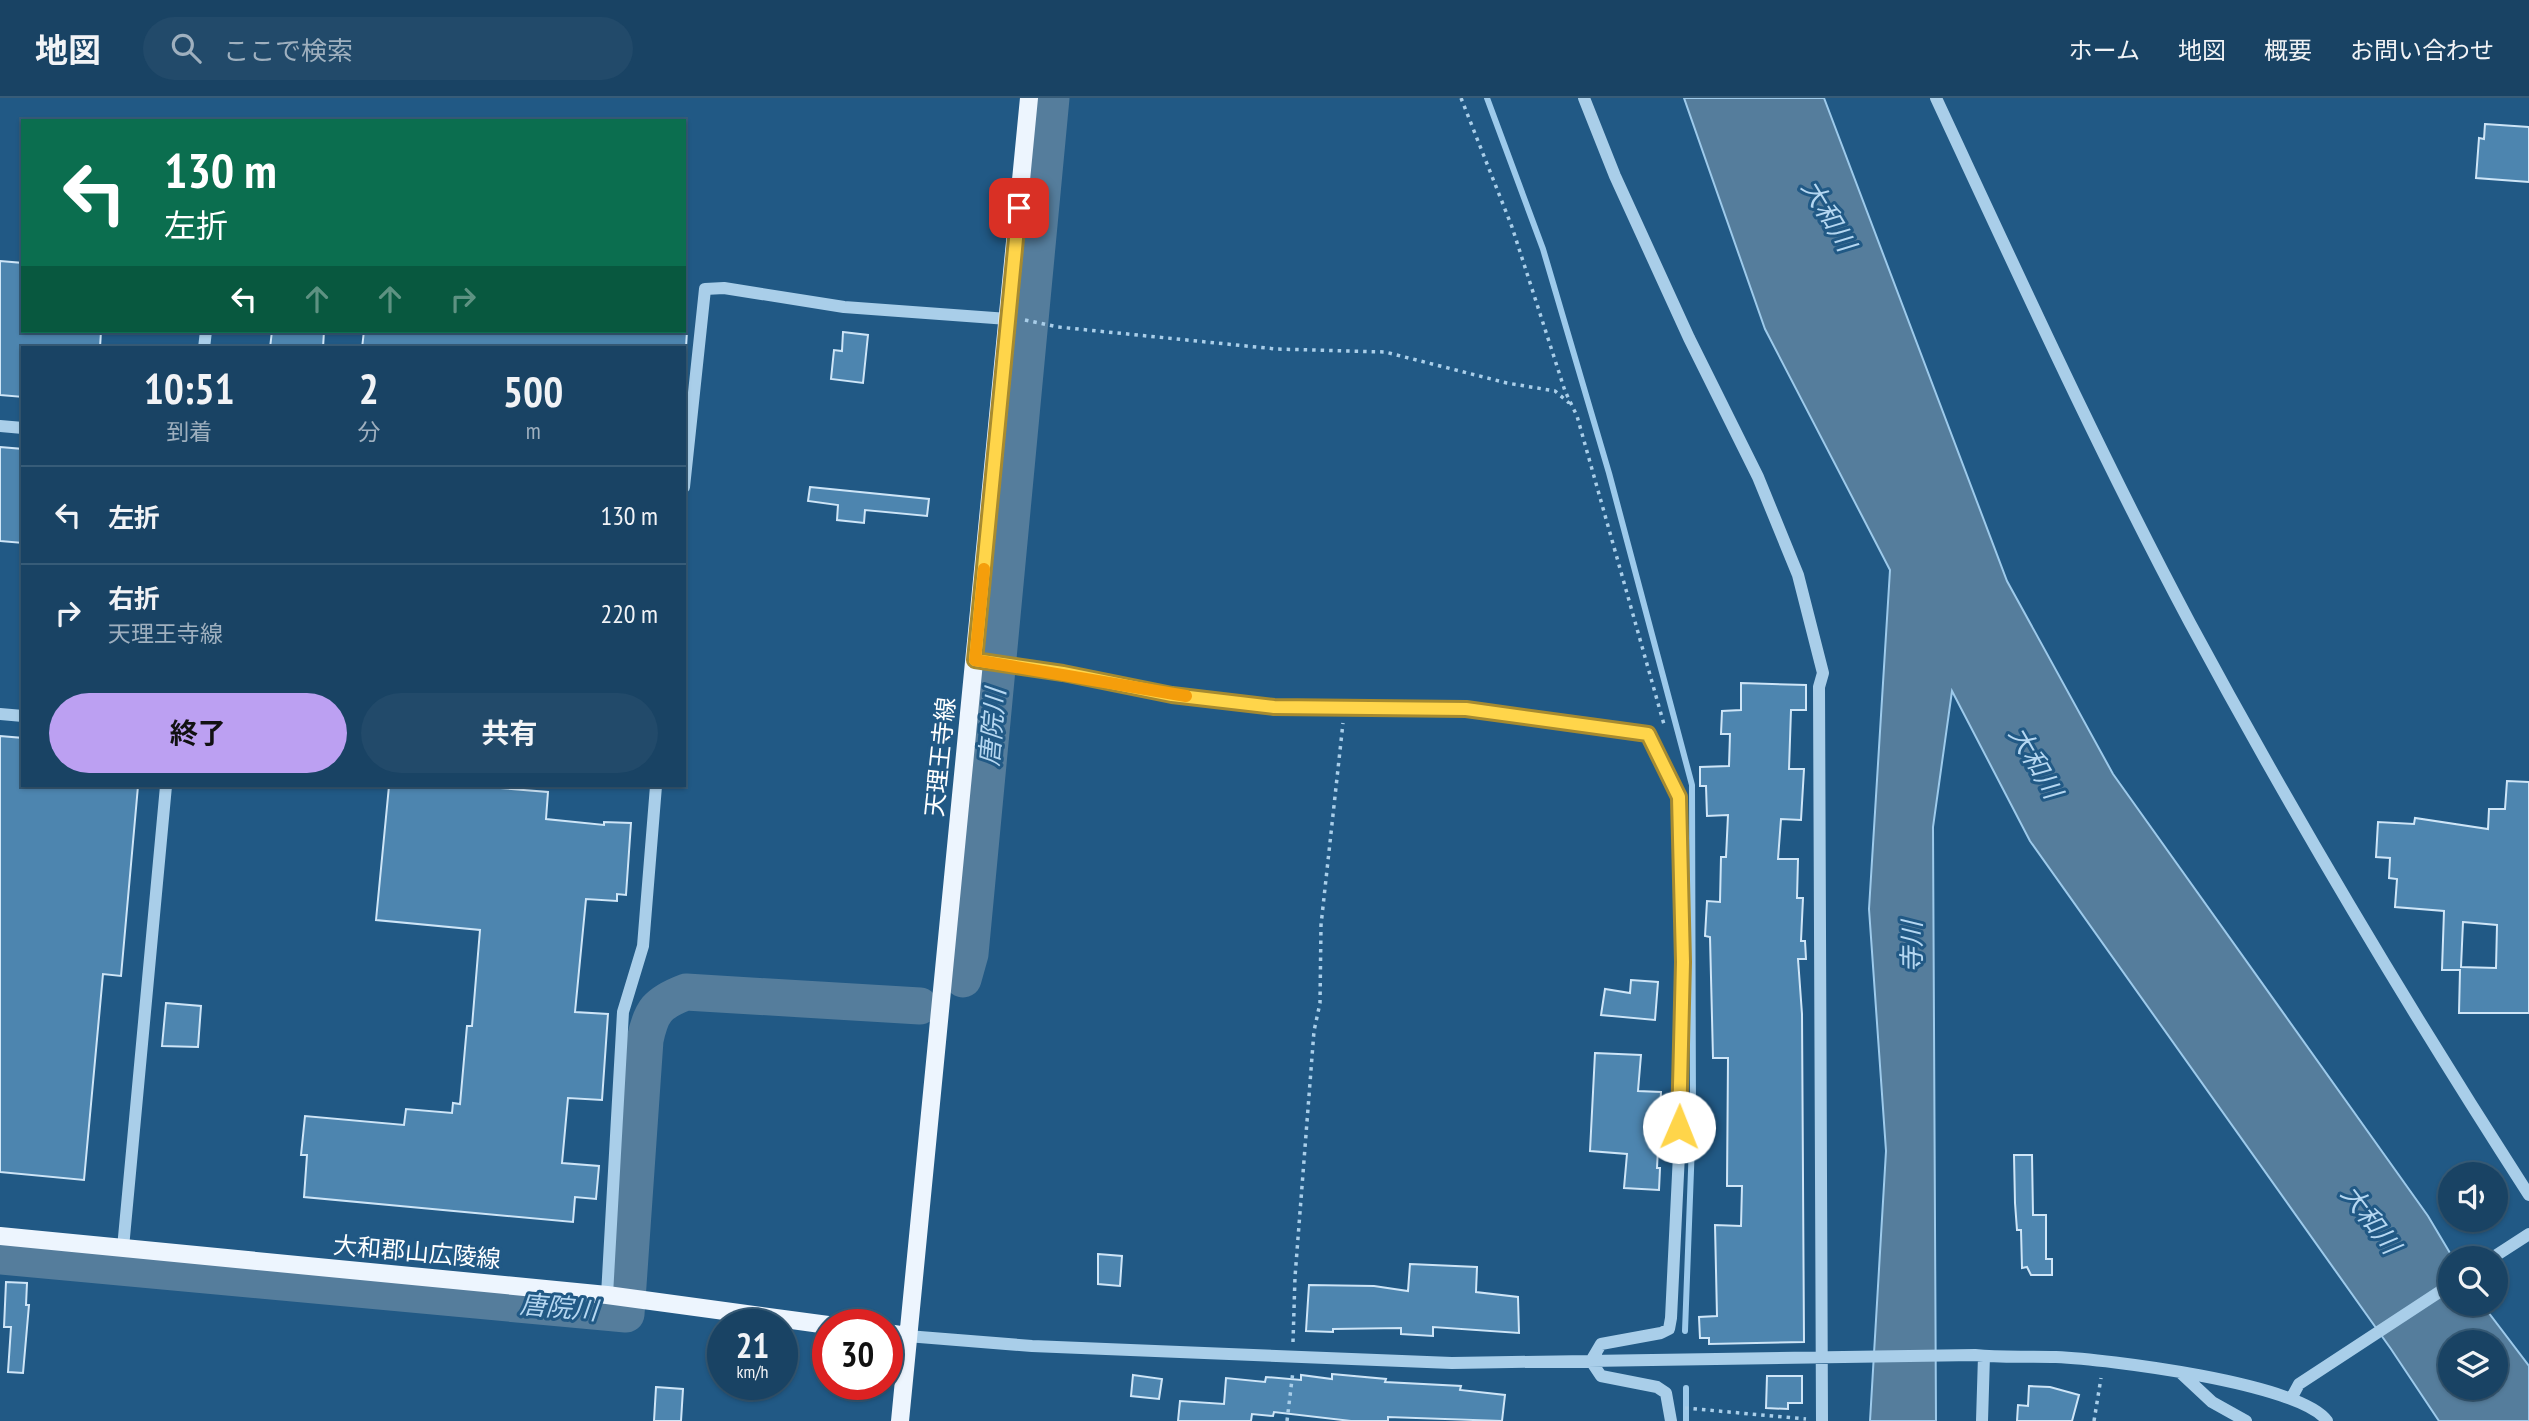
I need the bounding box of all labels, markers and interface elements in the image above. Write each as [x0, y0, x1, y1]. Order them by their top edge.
search box [143, 17, 633, 80]
text: 地図 [35, 28, 101, 71]
icon: search [167, 29, 205, 67]
text: ここで検索 [223, 34, 353, 67]
text: ホーム [2069, 35, 2140, 66]
text: 地図 [2178, 35, 2226, 66]
text: 概要 [2264, 35, 2312, 66]
text: お問い合わせ [2350, 35, 2494, 66]
text: 130 m [164, 138, 277, 202]
icon: left [49, 147, 140, 238]
water label: 大和川 [1795, 173, 1865, 259]
pin [989, 178, 1049, 238]
icon: arrive [1000, 189, 1038, 227]
text: 左折 [164, 204, 228, 246]
icon: left [225, 280, 263, 318]
icon: ahead [298, 280, 336, 318]
icon: ahead [371, 280, 409, 318]
icon: right [444, 280, 482, 318]
text: 10:51 [144, 361, 235, 416]
text: 2 [359, 361, 379, 416]
text: 500 [503, 364, 563, 419]
text: m [526, 416, 541, 445]
text: 到着 [166, 417, 212, 446]
text: 分 [357, 417, 380, 446]
icon: left [49, 496, 87, 534]
text: 130 m [600, 499, 658, 532]
text: 左折 [108, 501, 160, 534]
text: 右折 [108, 582, 160, 615]
icon: right [49, 594, 87, 632]
text: 220 m [600, 597, 658, 630]
text: 天理王寺線 [108, 619, 223, 648]
water label: 唐院川 [972, 684, 1012, 767]
button: 終了 [49, 693, 347, 773]
button: 共有 [361, 693, 658, 773]
street label: 天理王寺線 [918, 696, 962, 818]
water label: 大和川 [2002, 720, 2071, 807]
water label: 寺川 [1895, 918, 1928, 973]
position arrow [1642, 1090, 1716, 1164]
map controls [2438, 1162, 2508, 1400]
button: sound [2438, 1162, 2508, 1232]
water label: 大和川 [2334, 1178, 2409, 1262]
street label: 大和郡山広陵線 [332, 1229, 502, 1275]
button: search [2438, 1246, 2508, 1316]
water label: 唐院川 [519, 1287, 602, 1327]
speed limit sign: 30 [812, 1309, 903, 1400]
text: 21 [736, 1322, 769, 1368]
button: layers [2438, 1330, 2508, 1400]
text: km/h [737, 1360, 768, 1383]

